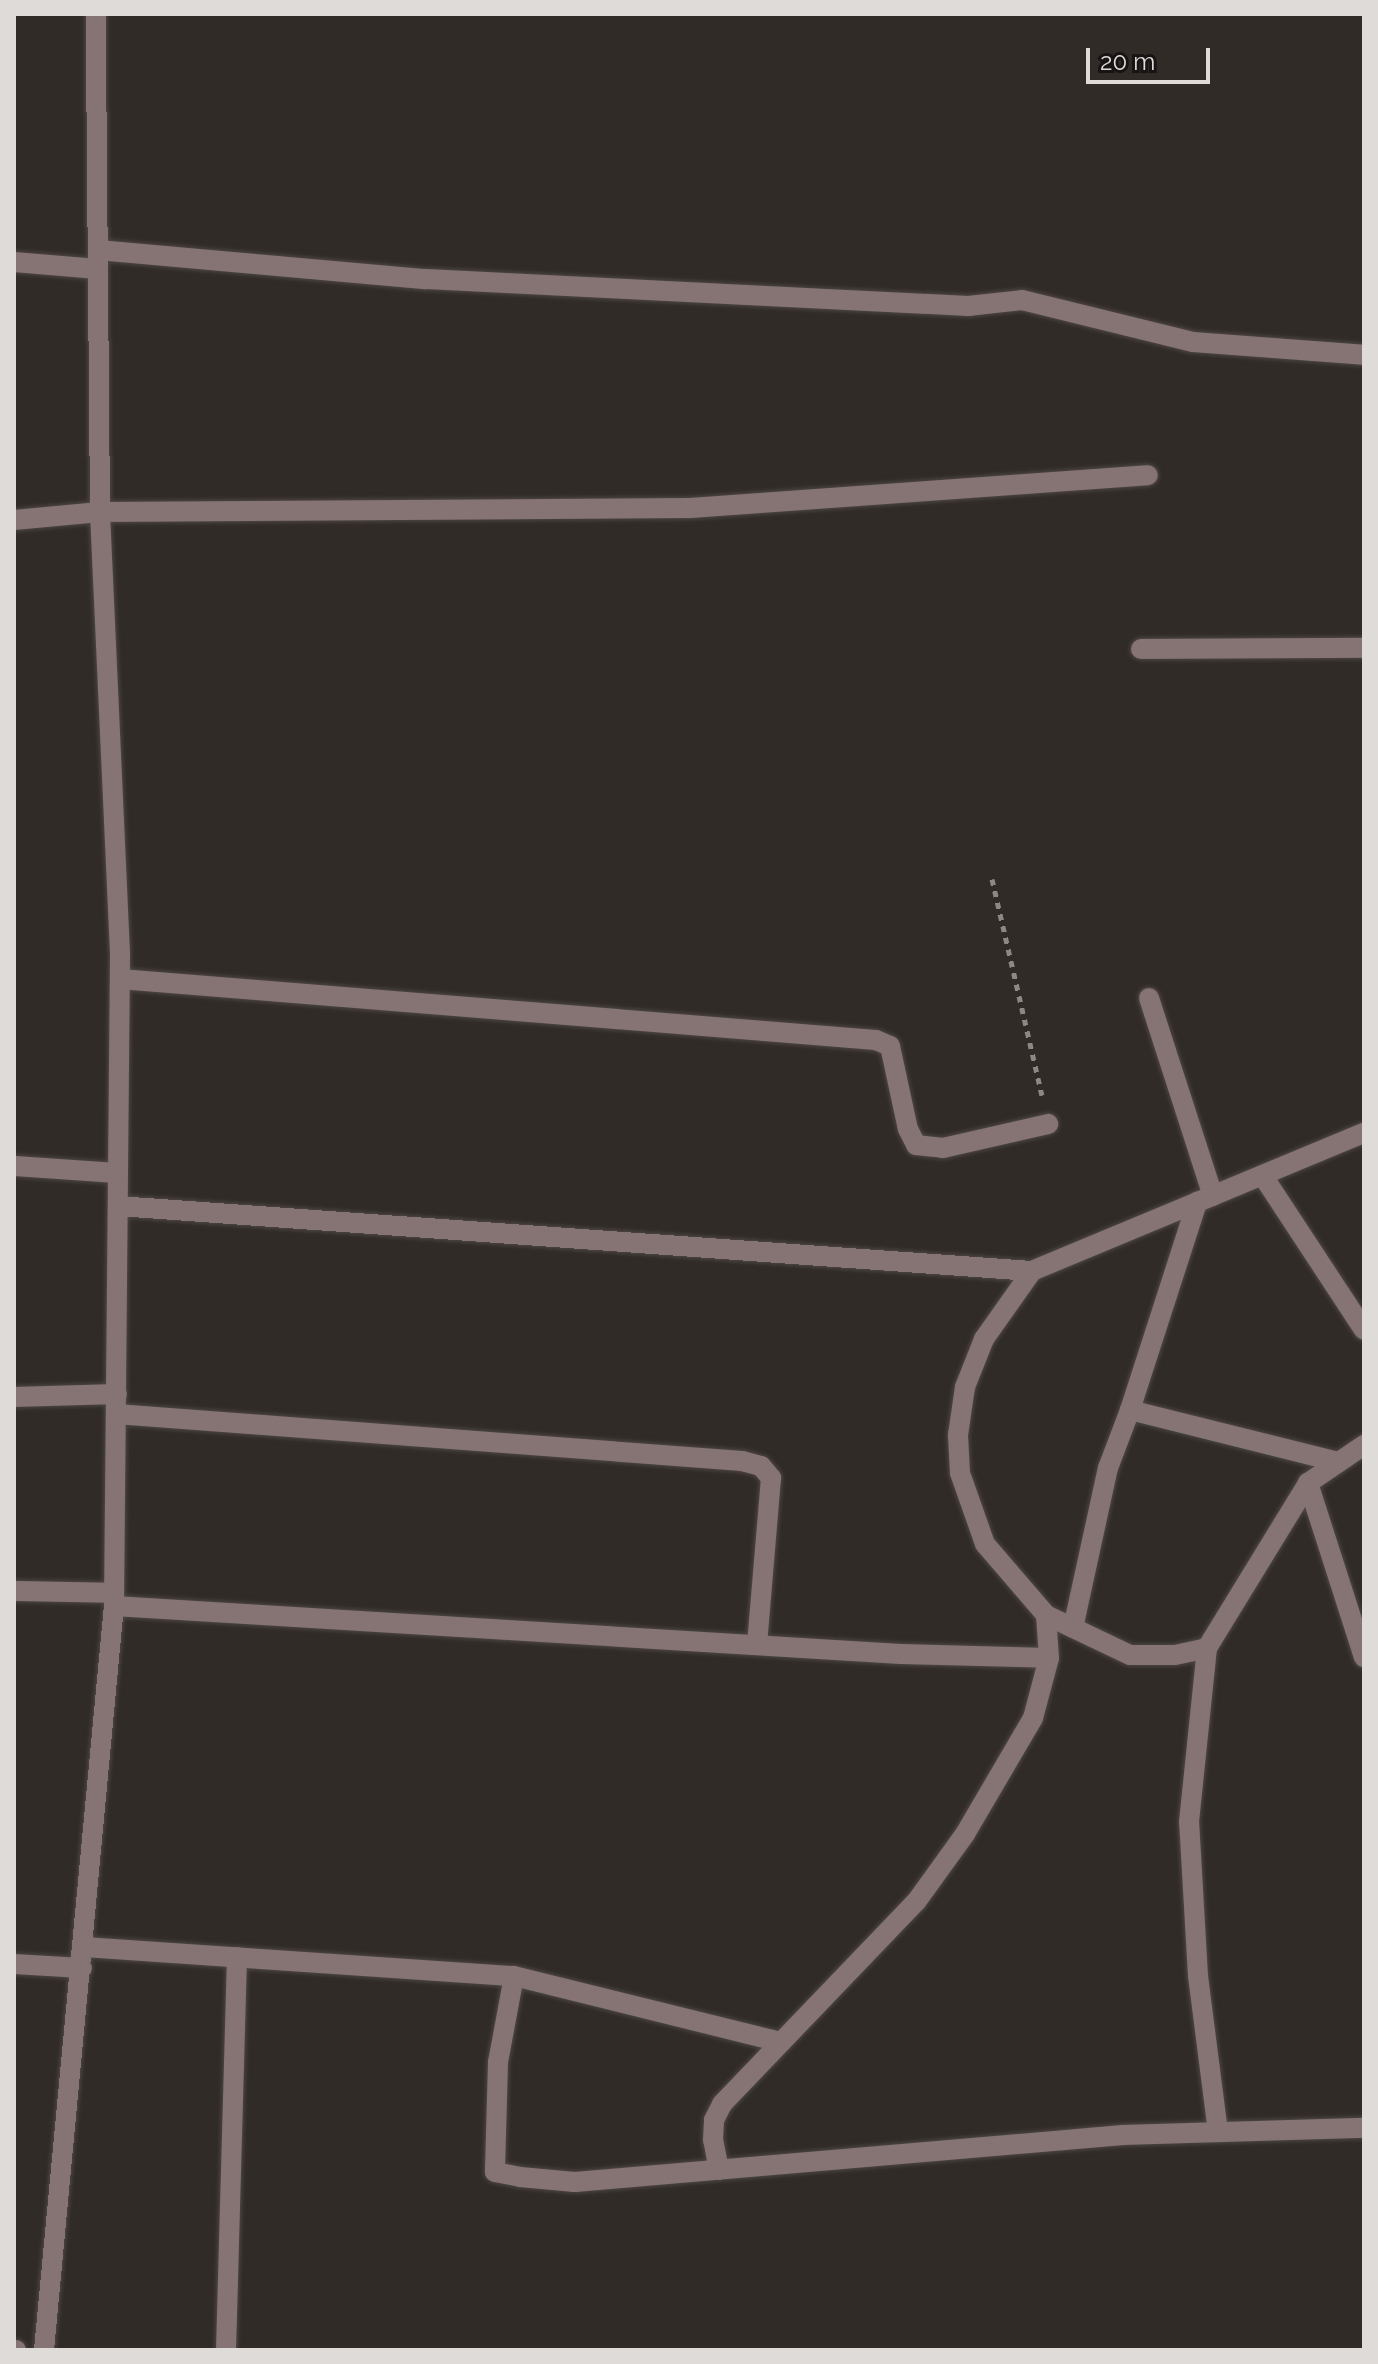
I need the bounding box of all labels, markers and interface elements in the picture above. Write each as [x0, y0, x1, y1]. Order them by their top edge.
scale bar [1090, 32, 1214, 82]
text: 20 m [1100, 47, 1155, 76]

